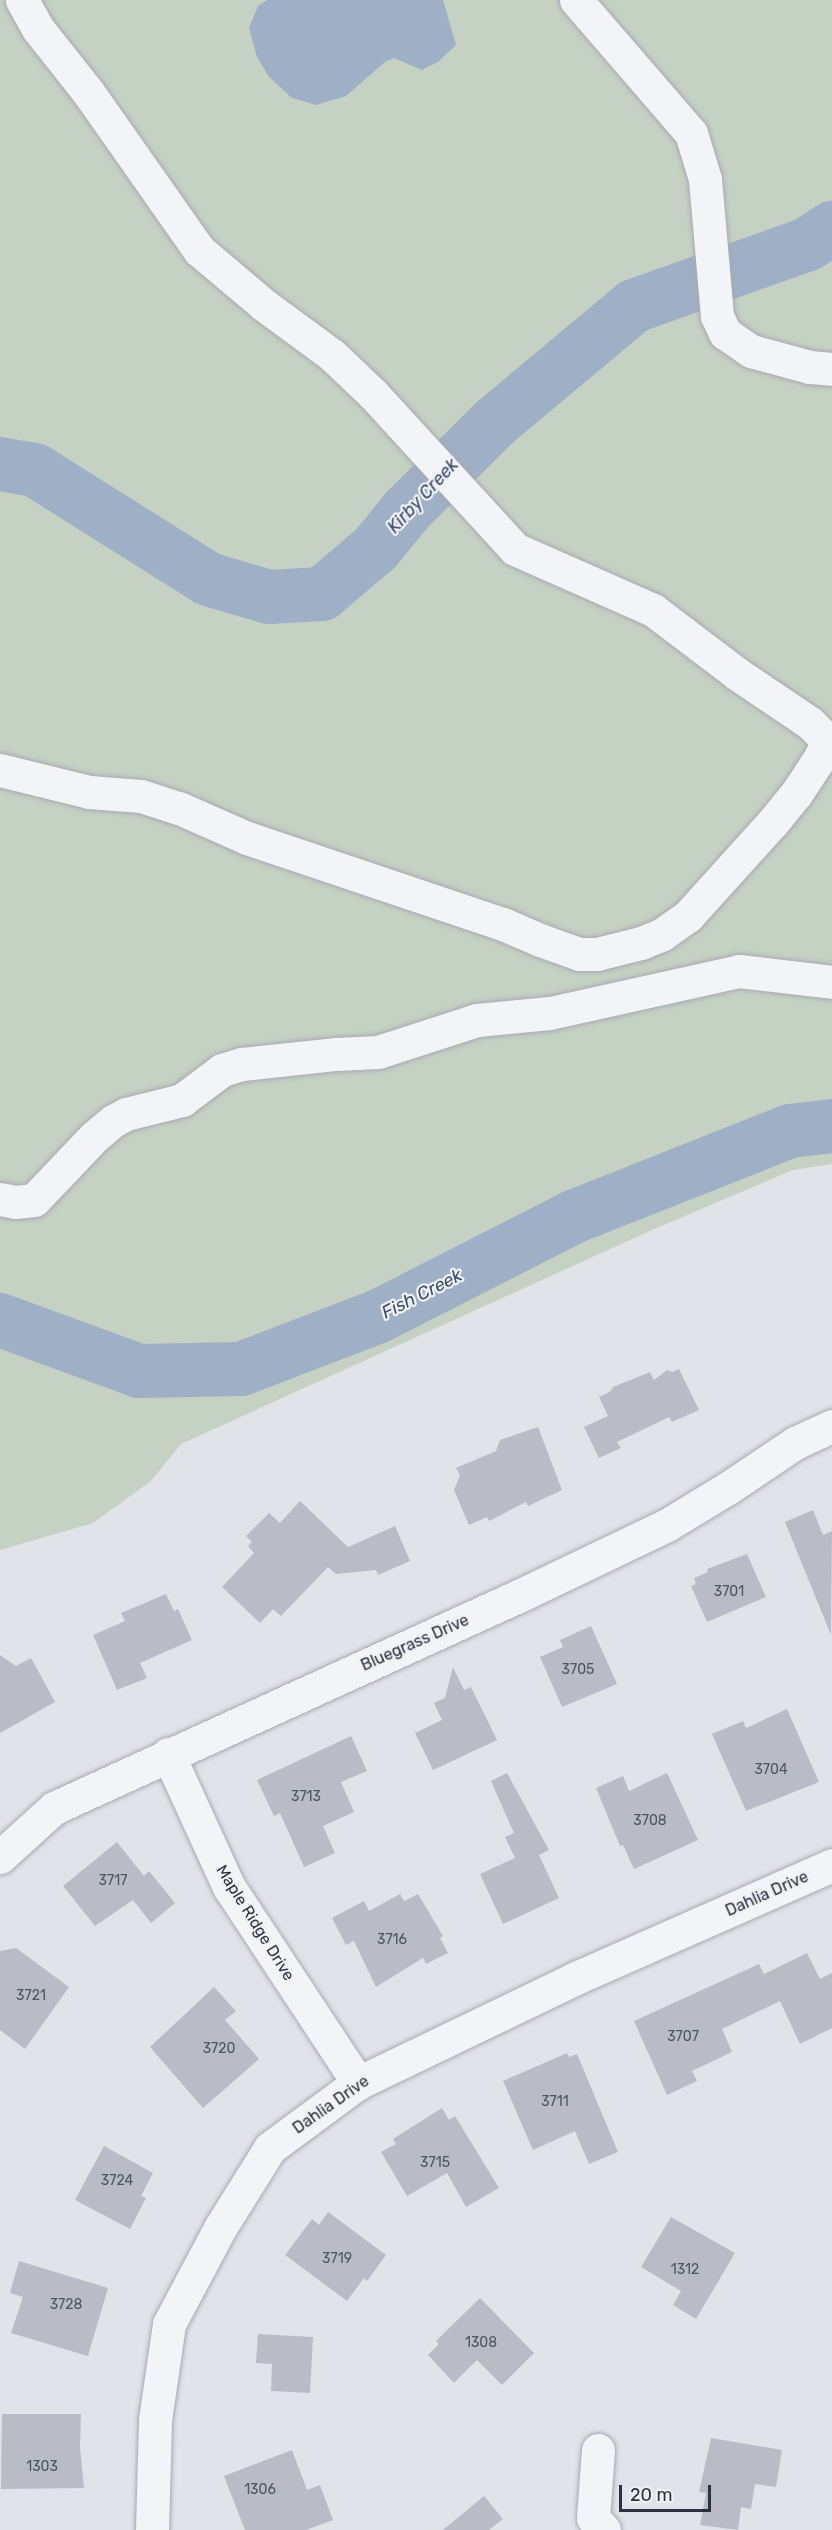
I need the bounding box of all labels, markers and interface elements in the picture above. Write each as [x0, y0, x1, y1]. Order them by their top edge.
water label: Kirby Creek [383, 454, 463, 538]
water label: Fish Creek [378, 1264, 466, 1324]
house number: 3701 [714, 1584, 744, 1600]
street label: Bluegrass Drive [358, 1611, 472, 1675]
house number: 3705 [562, 1662, 594, 1678]
house number: 3704 [754, 1762, 788, 1778]
house number: 3713 [291, 1789, 321, 1805]
house number: 3708 [633, 1813, 667, 1829]
street label: Maple Ridge Drive [212, 1862, 298, 1984]
street label: Dahlia Drive [723, 1867, 811, 1921]
house number: 3717 [99, 1873, 127, 1889]
house number: 3716 [377, 1932, 407, 1948]
house number: 3721 [16, 1988, 46, 2004]
house number: 3707 [667, 2029, 699, 2045]
house number: 3720 [203, 2041, 235, 2057]
street label: Dahlia Drive [289, 2072, 373, 2138]
house number: 3711 [541, 2094, 569, 2110]
house number: 3715 [420, 2155, 450, 2171]
house number: 3724 [101, 2173, 133, 2189]
house number: 3719 [322, 2251, 352, 2267]
house number: 1312 [671, 2262, 699, 2278]
house number: 3728 [50, 2297, 82, 2313]
house number: 1308 [465, 2335, 497, 2351]
house number: 1303 [26, 2459, 58, 2475]
scale bar [622, 2473, 714, 2511]
house number: 1306 [244, 2482, 276, 2498]
text: 20 m [630, 2484, 672, 2506]

